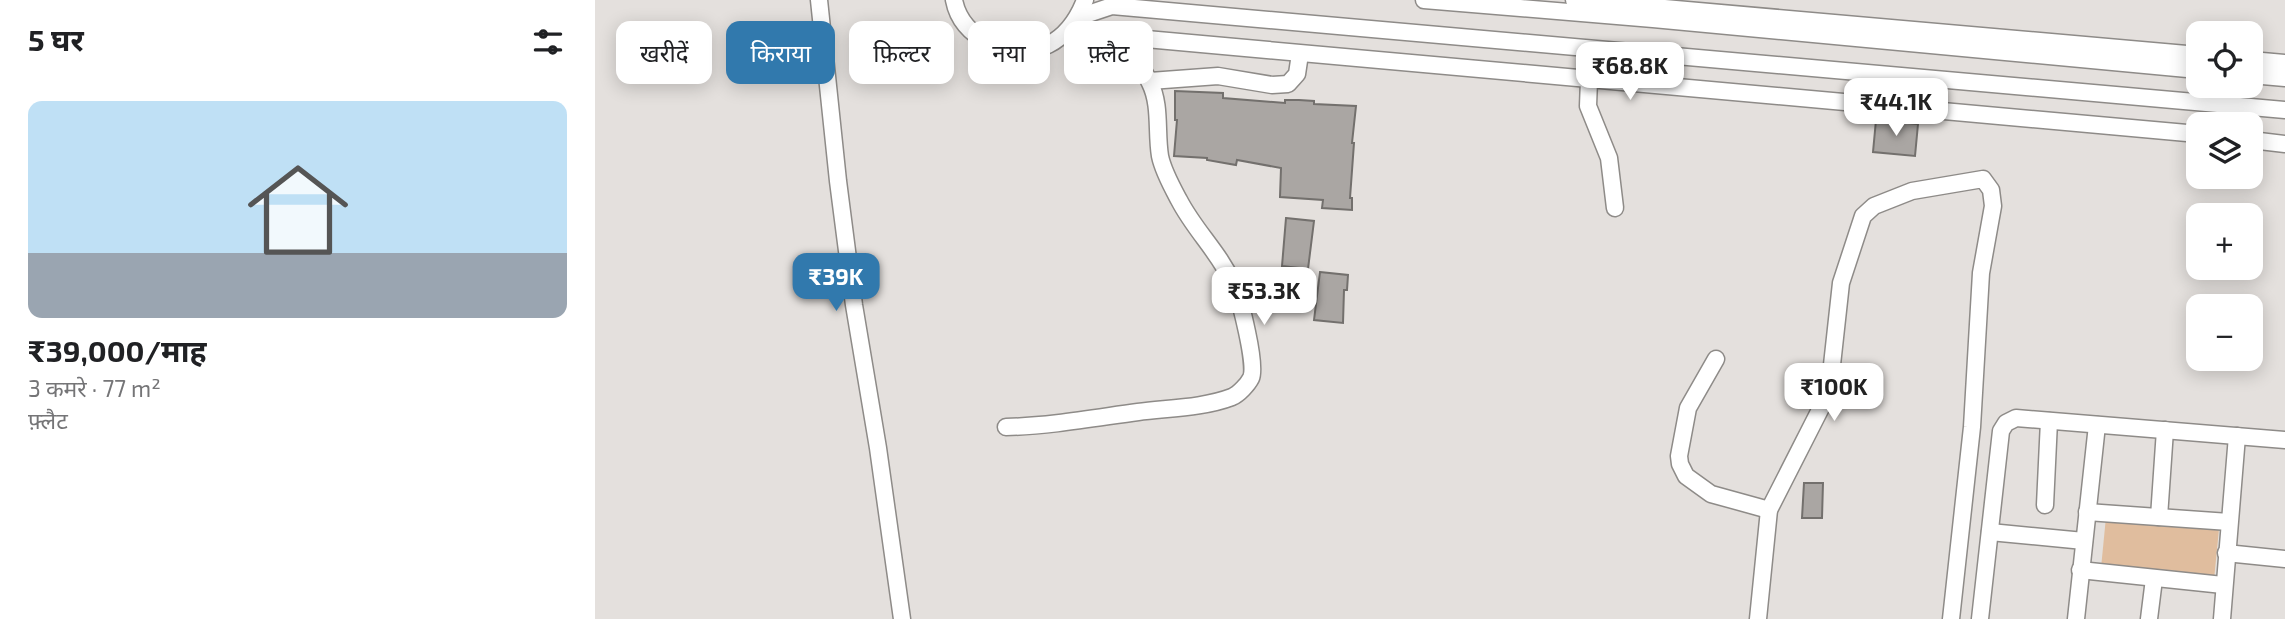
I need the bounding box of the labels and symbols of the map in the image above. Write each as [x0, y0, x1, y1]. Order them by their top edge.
pin: ₹68.8K [1573, 42, 1687, 102]
pin: ₹44.1K [1839, 78, 1953, 138]
pin: ₹39K [795, 254, 877, 313]
pin: ₹53.3K [1207, 268, 1321, 327]
pin: ₹100K [1785, 364, 1883, 423]

